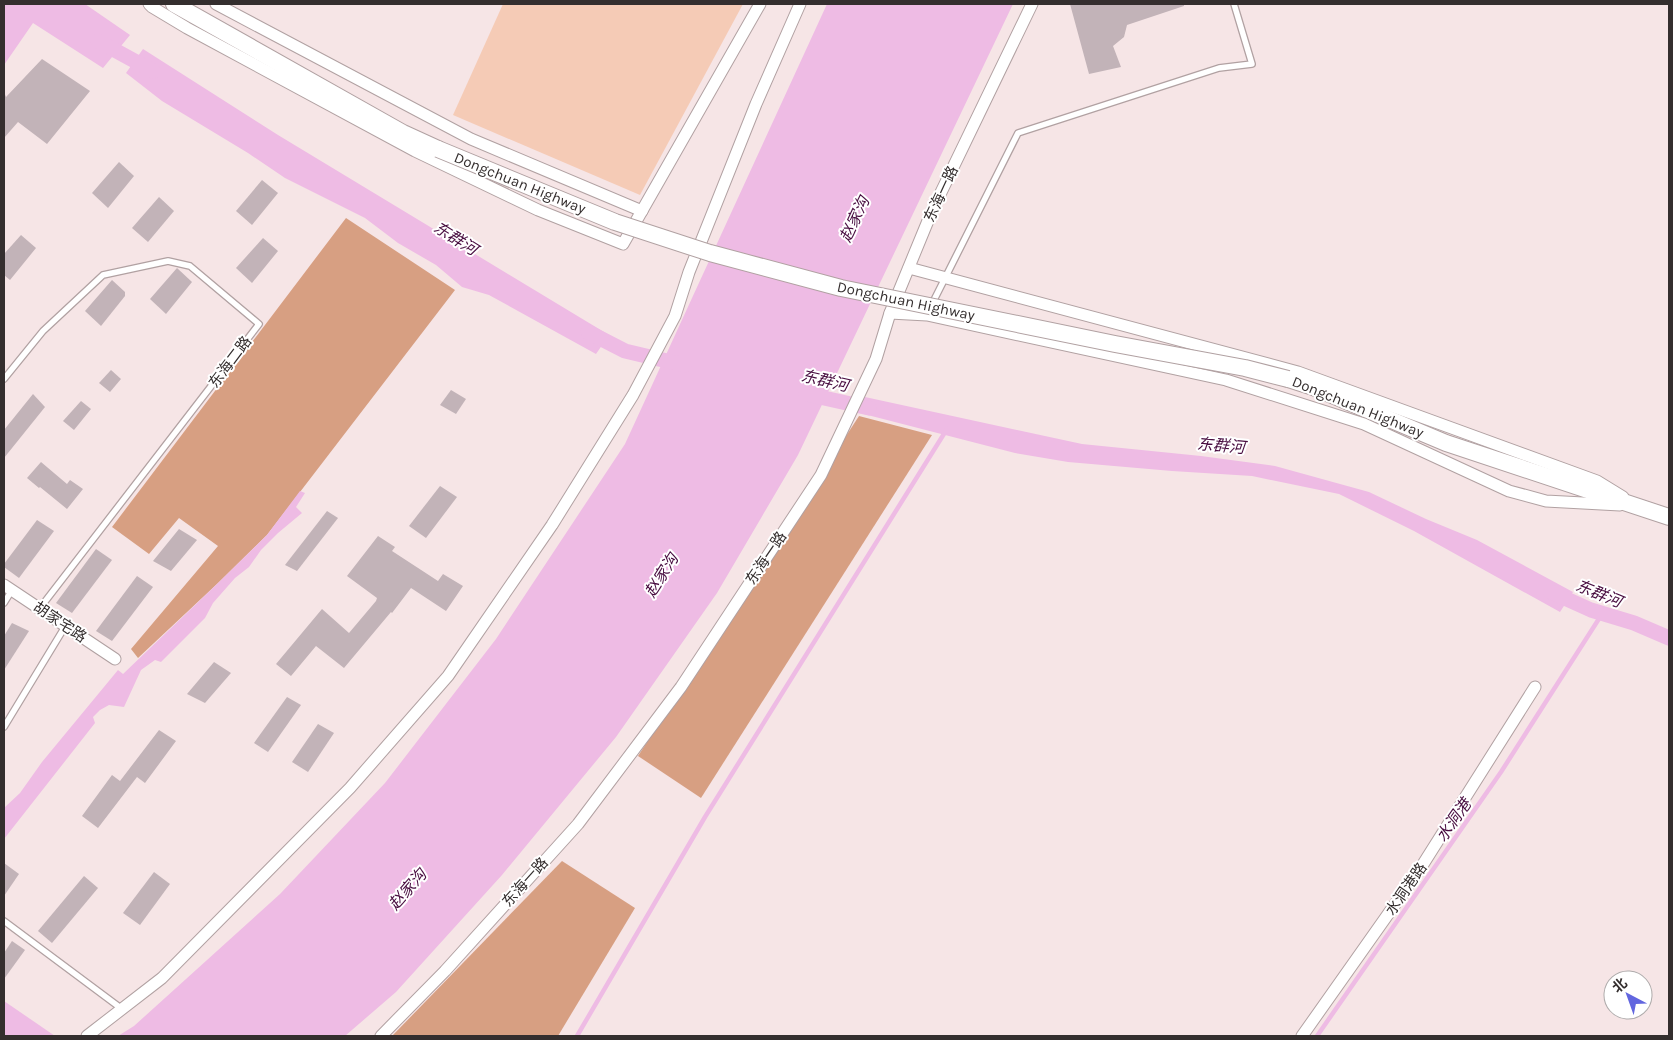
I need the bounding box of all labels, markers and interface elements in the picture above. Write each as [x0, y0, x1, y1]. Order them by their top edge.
street label: Dongchuan Highway [451, 148, 589, 218]
street label: 东海一路 [920, 163, 962, 225]
water label: 赵家沟 [836, 192, 874, 245]
water label: 东群河 [430, 218, 484, 261]
street label: Dongchuan Highway [835, 278, 977, 324]
street label: 东海二路 [205, 333, 255, 391]
water label: 东群河 [799, 366, 853, 396]
street label: Dongchuan Highway [1289, 372, 1427, 442]
water label: 东群河 [1196, 434, 1249, 457]
street label: 东海一路 [742, 528, 790, 588]
water label: 赵家沟 [641, 548, 683, 601]
water label: 东群河 [1573, 576, 1627, 612]
street label: 胡家宅路 [30, 598, 90, 646]
water label: 水洞港 [1432, 794, 1476, 845]
street label: 东海一路 [498, 854, 552, 910]
street label: 水洞港路 [1381, 859, 1431, 919]
water label: 赵家沟 [384, 863, 432, 914]
north arrow [1603, 970, 1653, 1020]
text: 北 [1609, 975, 1631, 997]

